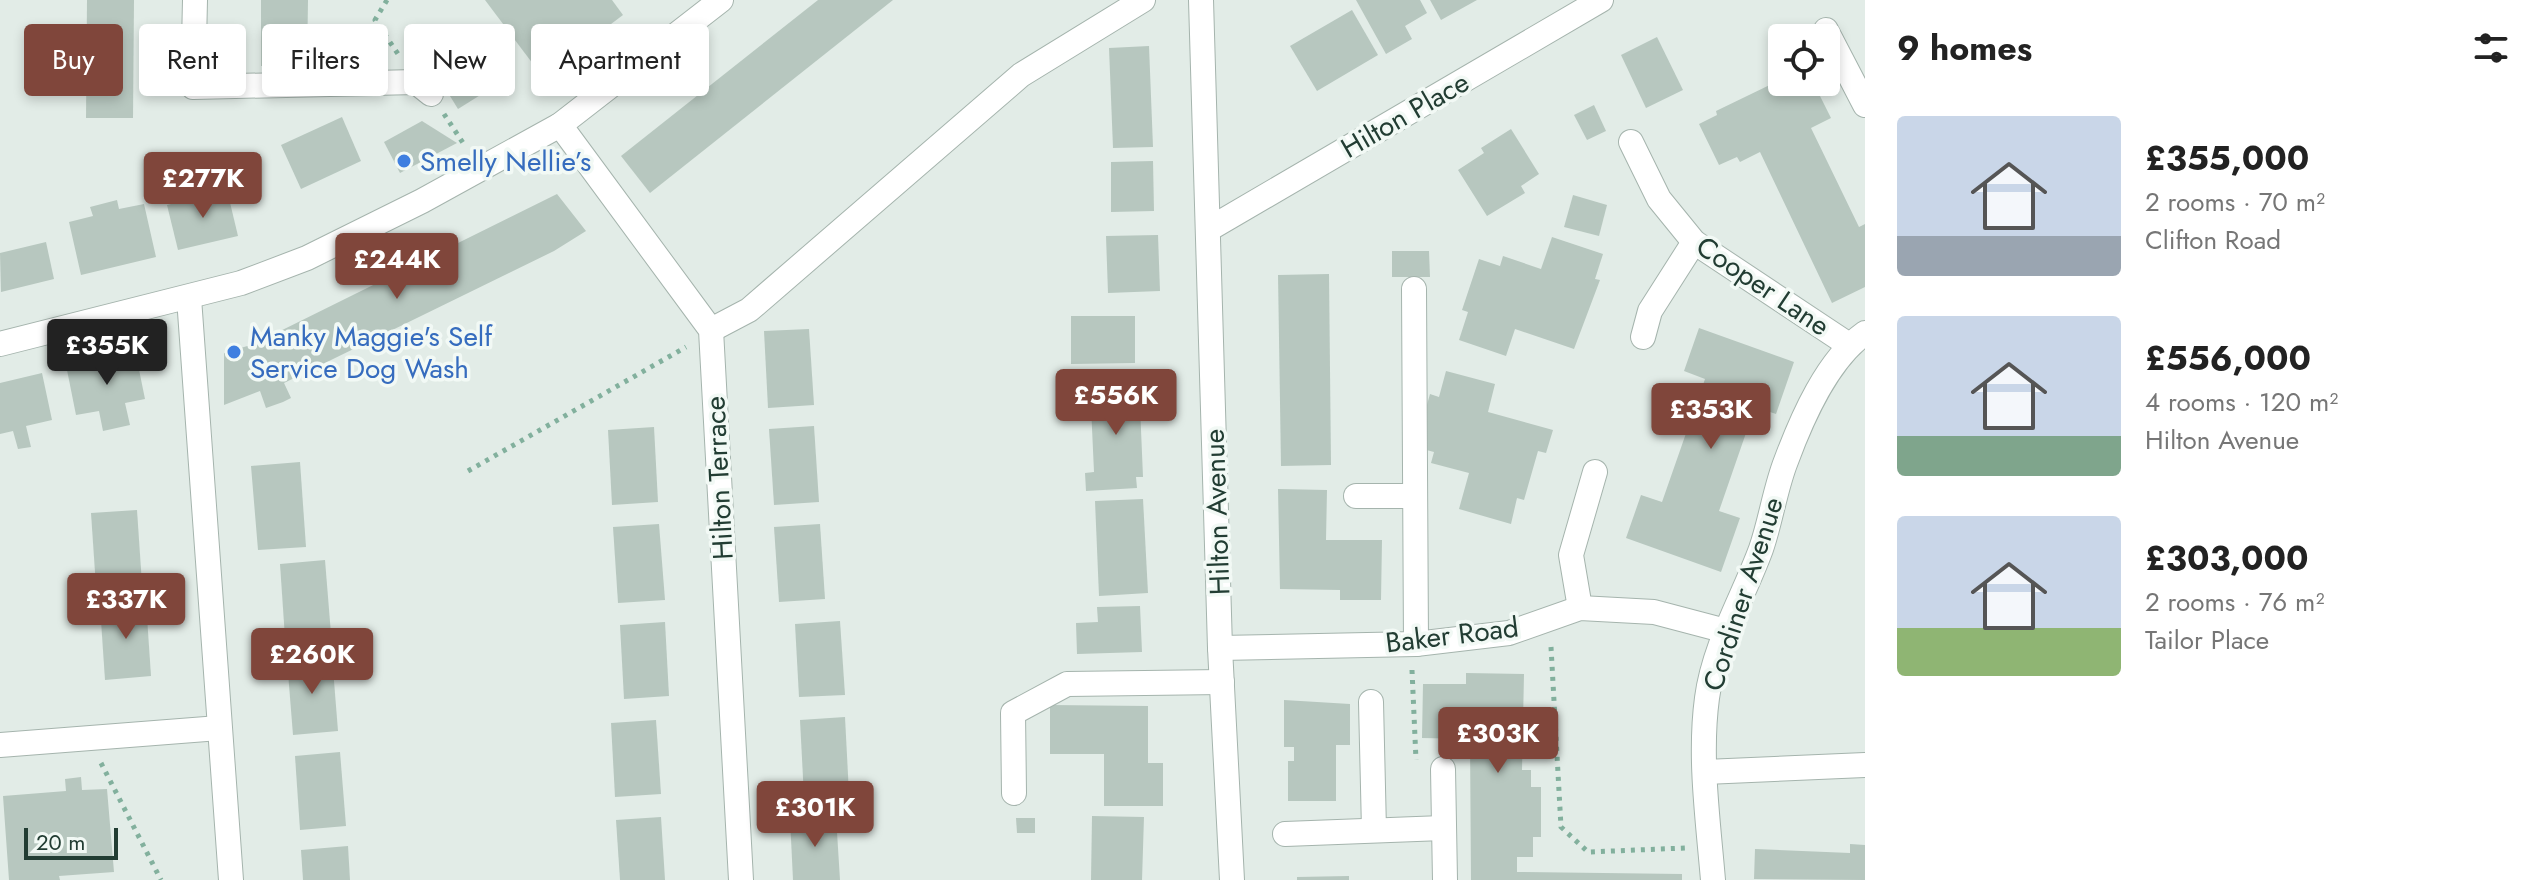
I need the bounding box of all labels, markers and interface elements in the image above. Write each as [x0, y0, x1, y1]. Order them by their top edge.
chip: Buy [24, 24, 123, 96]
chip: Rent [139, 24, 246, 96]
chip: Filters [262, 24, 388, 96]
chip: New [404, 24, 515, 96]
chip: Apartment [531, 24, 709, 96]
map controls [1768, 24, 1840, 96]
button: locate [1768, 24, 1840, 96]
text: 9 homes [1897, 24, 2032, 73]
icon: filters [2469, 26, 2513, 70]
street label: Hilton Place [1333, 62, 1477, 168]
text: £355,000 [2145, 134, 2309, 183]
place label: Smelly Nellie’s [420, 141, 591, 182]
icon: home [1961, 148, 2057, 244]
pin: £277K [147, 152, 259, 220]
marker: Smelly Nellie’s [395, 152, 413, 170]
text: £277K [162, 159, 244, 197]
text: 2 rooms · 70 m² [2145, 183, 2325, 221]
text: Clifton Road [2145, 221, 2281, 259]
street label: Cooper Lane [1688, 226, 1838, 346]
pin: £244K [341, 233, 453, 301]
text: £244K [353, 240, 441, 278]
place label: Manky Maggie's Self Service Dog Wash [250, 316, 493, 389]
pin: £355K [51, 319, 163, 387]
text: £355K [65, 326, 149, 364]
text: £556,000 [2145, 334, 2311, 383]
marker: Manky Maggie's Self Service Dog Wash [225, 343, 243, 361]
icon: home [1961, 348, 2057, 444]
pin: £556K [1060, 369, 1172, 437]
text: £556K [1074, 376, 1159, 414]
pin: £353K [1655, 383, 1767, 451]
text: 4 rooms · 120 m² [2145, 383, 2338, 421]
text: £353K [1669, 390, 1753, 428]
street label: Hilton Terrace [694, 395, 744, 561]
text: Hilton Avenue [2145, 421, 2299, 459]
street label: Hilton Avenue [1194, 428, 1240, 596]
street label: Cordiner Avenue [1692, 492, 1794, 696]
text: £303,000 [2145, 534, 2309, 583]
icon: home [1961, 548, 2057, 644]
pin: £337K [70, 573, 182, 641]
text: £337K [85, 580, 167, 618]
text: 2 rooms · 76 m² [2145, 583, 2324, 621]
street label: Baker Road [1383, 606, 1521, 664]
text: Tailor Place [2145, 621, 2269, 659]
pin: £260K [256, 628, 368, 696]
text: £260K [269, 635, 355, 673]
pin: £303K [1442, 707, 1554, 775]
text: £303K [1456, 714, 1540, 752]
pin: £301K [759, 781, 871, 849]
text: £301K [775, 788, 855, 826]
scale bar [24, 824, 118, 860]
text: 20 m [36, 826, 85, 858]

